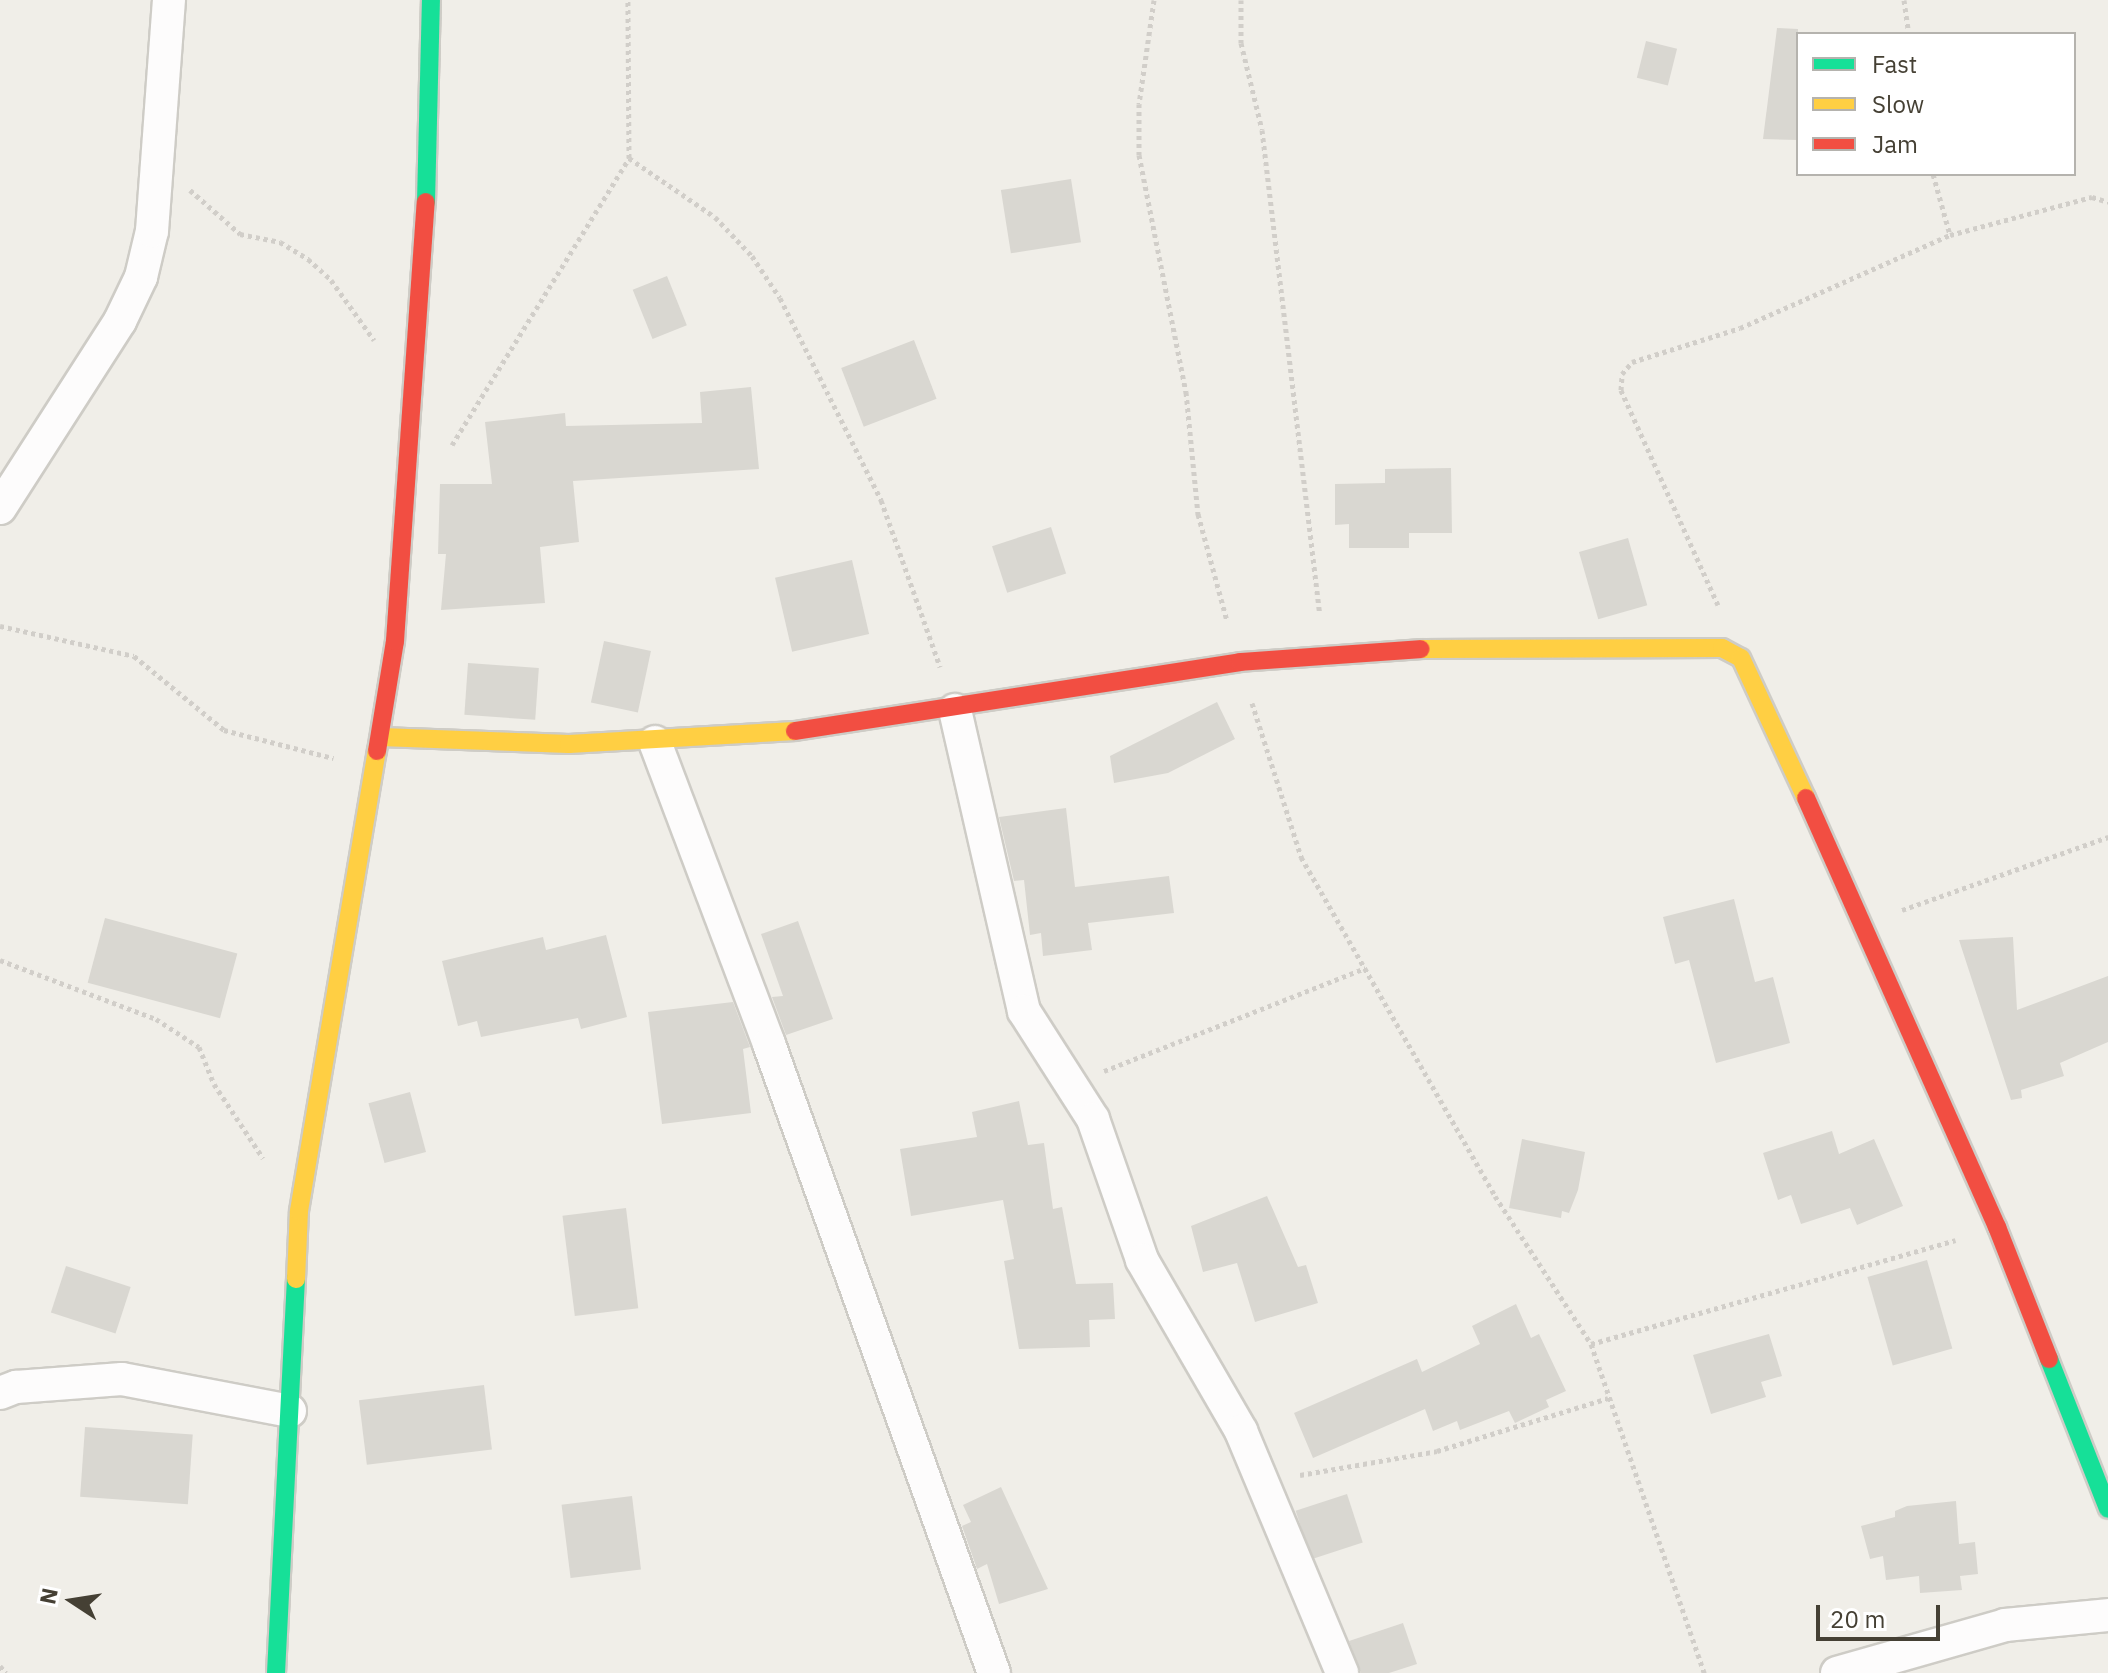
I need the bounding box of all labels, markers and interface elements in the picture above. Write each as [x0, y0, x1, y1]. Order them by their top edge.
legend [1796, 32, 2076, 176]
text: Fast [1872, 48, 1917, 80]
text: Slow [1872, 88, 1924, 120]
text: Jam [1872, 128, 1918, 160]
north arrow [32, 1561, 112, 1641]
text: N [32, 1585, 64, 1607]
scale bar [1820, 1589, 1944, 1639]
text: 20 m [1830, 1603, 1885, 1635]

